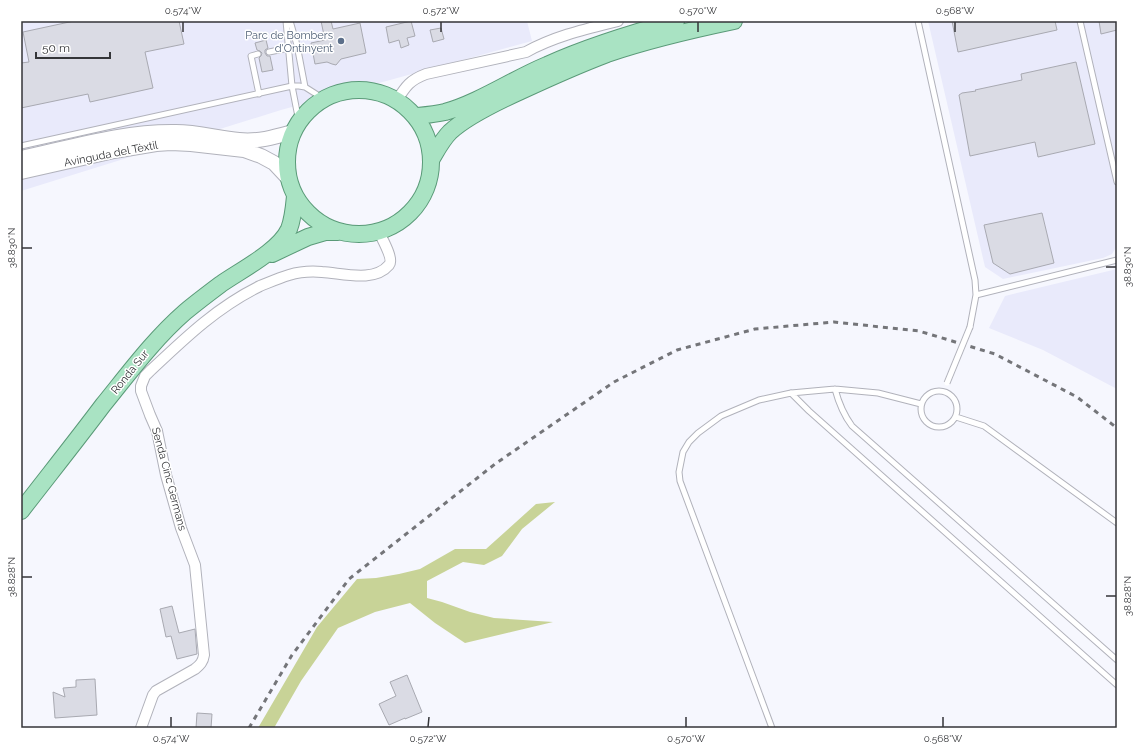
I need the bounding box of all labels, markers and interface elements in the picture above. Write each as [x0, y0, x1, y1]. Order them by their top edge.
text: 0.574°W [165, 5, 202, 16]
text: 0.572°W [423, 5, 460, 16]
text: 0.570°W [679, 5, 717, 16]
text: 0.568°W [936, 5, 975, 16]
place label: Parc de Bombers d'Ontinyent [245, 29, 333, 55]
scale bar [36, 34, 110, 60]
marker: Parc de Bombers d'Ontinyent [336, 36, 346, 46]
text: 50 m [42, 41, 70, 55]
street label: Avinguda del Tèxtil [63, 139, 159, 169]
text: 38.830°N [6, 228, 17, 268]
text: 38.830°N [1122, 247, 1133, 287]
street label: Ronda Sur [108, 347, 152, 397]
street label: Senda Cinc Germans [149, 426, 189, 532]
text: 38.828°N [6, 557, 17, 597]
text: 38.828°N [1122, 576, 1133, 616]
text: 0.574°W [153, 733, 190, 744]
text: 0.572°W [410, 733, 447, 744]
text: 0.570°W [667, 733, 705, 744]
text: 0.568°W [924, 733, 963, 744]

